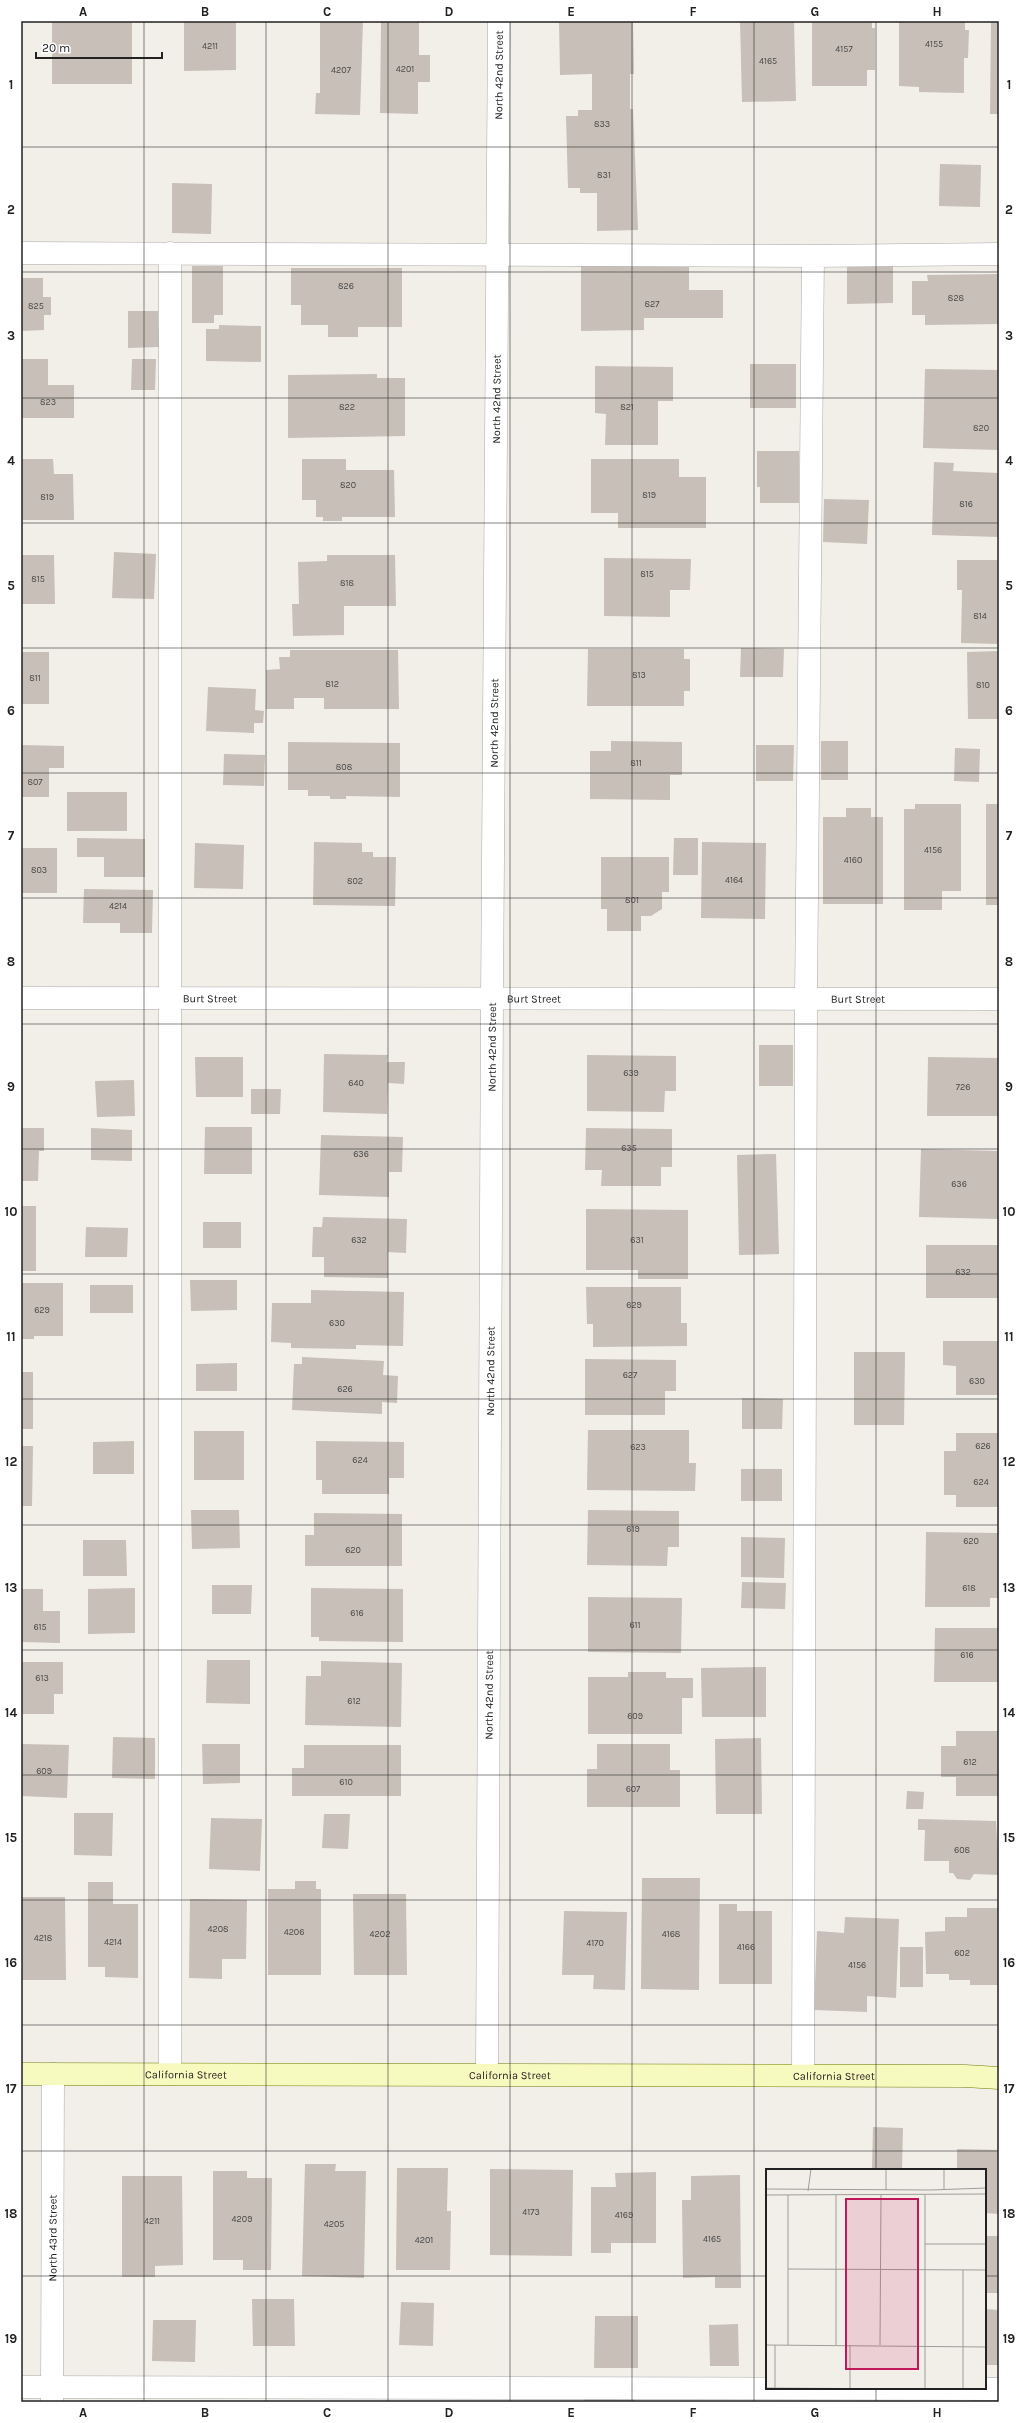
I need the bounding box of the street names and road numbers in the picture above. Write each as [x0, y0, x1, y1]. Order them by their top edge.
street label: North 42nd Street [492, 30, 505, 120]
street label: North 42nd Street [489, 354, 503, 444]
street label: North 42nd Street [487, 678, 501, 768]
street label: Burt Street [183, 992, 237, 1005]
street label: Burt Street [507, 992, 561, 1005]
street label: Burt Street [831, 992, 885, 1005]
street label: North 42nd Street [485, 1002, 498, 1092]
street label: North 42nd Street [484, 1326, 497, 1416]
street label: North 42nd Street [482, 1650, 495, 1740]
street label: California Street [145, 2068, 227, 2081]
street label: California Street [469, 2068, 551, 2082]
street label: California Street [793, 2069, 875, 2082]
street label: North 43rd Street [46, 2194, 59, 2282]

